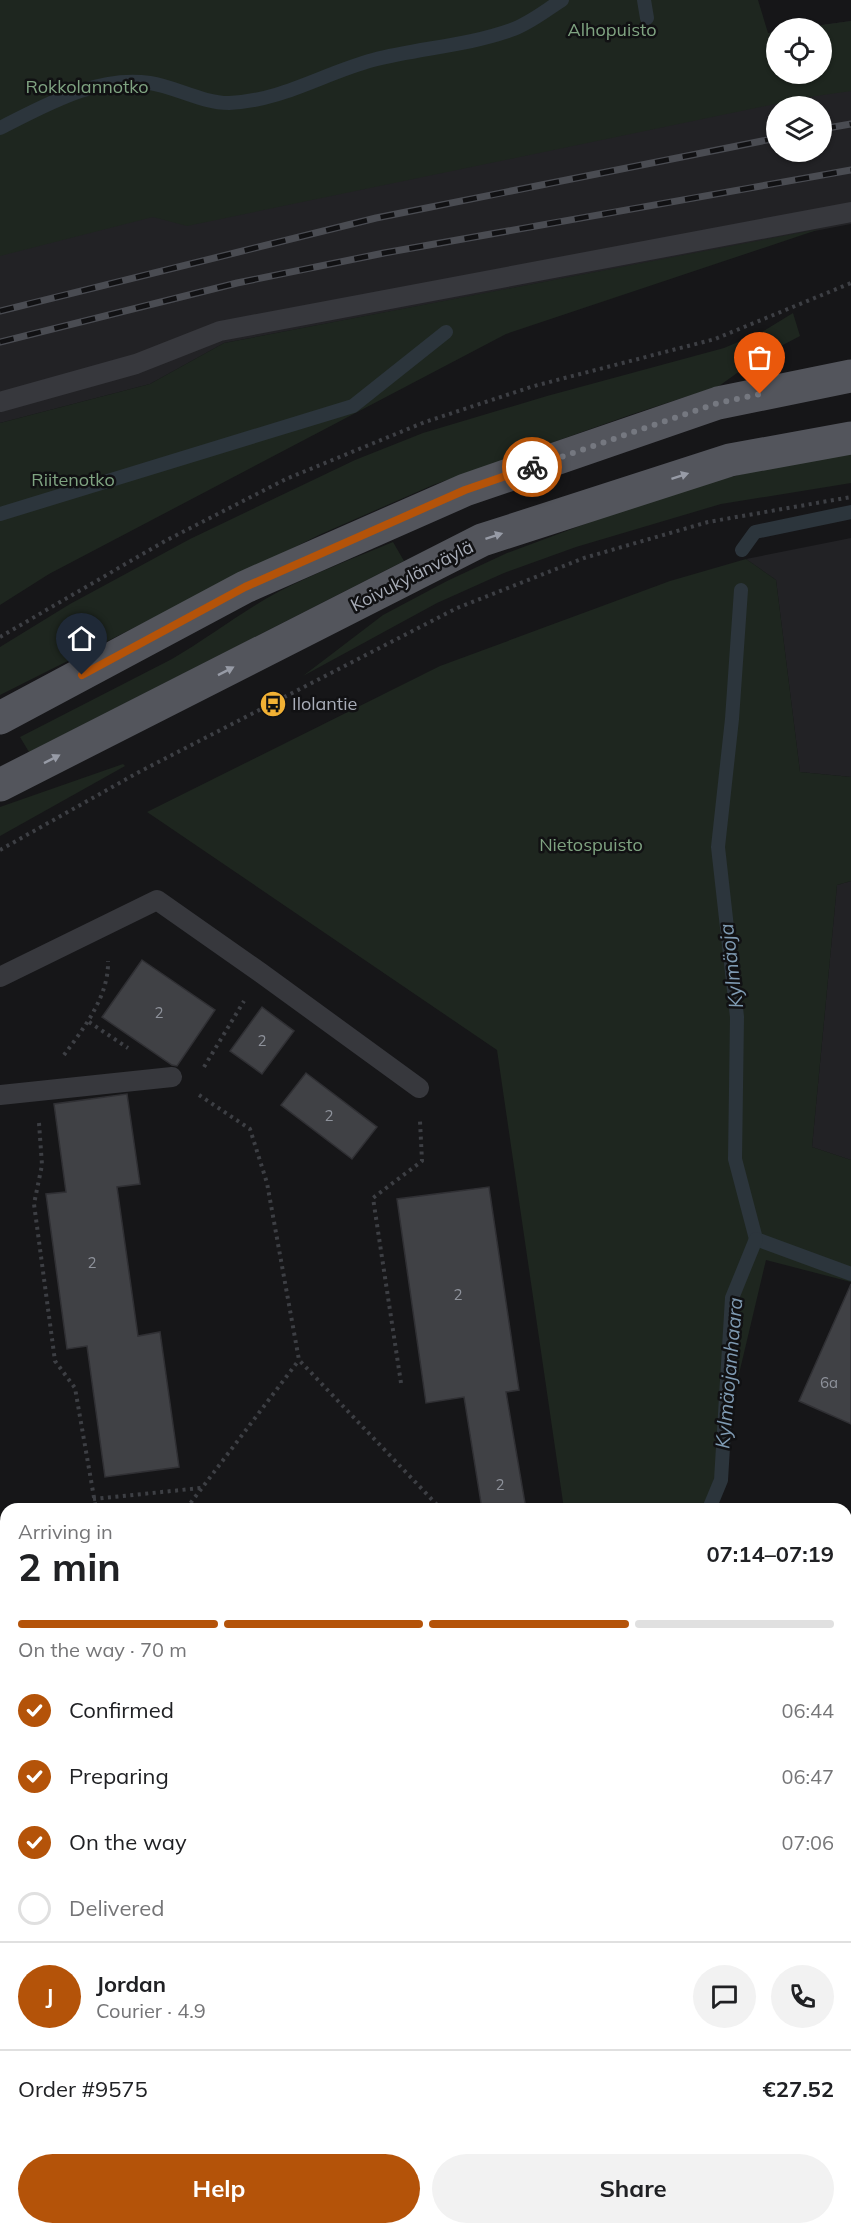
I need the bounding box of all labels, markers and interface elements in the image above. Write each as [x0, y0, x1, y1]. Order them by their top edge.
park label: Alhopuisto [567, 18, 657, 41]
map controls [766, 18, 832, 162]
button: locate [766, 18, 832, 84]
park label: Rokkolannotko [25, 75, 149, 98]
button: layers [766, 96, 832, 162]
pin [734, 332, 785, 394]
icon: bag [743, 341, 776, 374]
courier [502, 437, 562, 497]
icon: bike [516, 451, 549, 484]
park label: Riitenotko [31, 468, 115, 491]
one-way arrow [671, 471, 689, 480]
one-way arrow [485, 531, 503, 541]
street label: Koivukylänväylä [346, 535, 477, 616]
pin [56, 613, 107, 675]
icon: home [65, 622, 98, 655]
one-way arrow [218, 666, 235, 676]
bus stop icon: Ilolantie [258, 689, 288, 719]
place label: Ilolantie [292, 692, 357, 715]
one-way arrow [44, 754, 61, 763]
park label: Nietospuisto [539, 833, 643, 856]
water label: Kylmäoja [713, 922, 748, 1010]
house number: 2 [154, 1003, 164, 1022]
house number: 2 [257, 1031, 267, 1050]
house number: 2 [324, 1106, 334, 1125]
house number: 2 [87, 1253, 97, 1272]
house number: 2 [453, 1285, 463, 1304]
water label: Kylmäojanhaara [709, 1296, 748, 1450]
house number: 6a [820, 1373, 838, 1392]
house number: 2 [495, 1475, 505, 1494]
text: Arriving in [18, 1519, 113, 1544]
text: 07:14–07:19 [706, 1540, 834, 1568]
text: 2 min [18, 1542, 121, 1591]
text: On the way · 70 m [18, 1637, 187, 1662]
icon: check [18, 1694, 51, 1727]
text: Confirmed [69, 1696, 174, 1724]
text: 06:44 [781, 1698, 834, 1723]
icon: check [18, 1760, 51, 1793]
text: Preparing [69, 1762, 169, 1790]
text: 06:47 [781, 1764, 834, 1789]
icon: check [18, 1826, 51, 1859]
text: On the way [69, 1828, 187, 1856]
text: 07:06 [781, 1830, 834, 1855]
text: Delivered [69, 1894, 164, 1922]
button: chat [693, 1965, 756, 2028]
button: phone [771, 1965, 834, 2028]
text: Jordan [96, 1970, 166, 1998]
text: J [46, 1982, 53, 2010]
text: Courier · 4.9 [96, 1998, 206, 2023]
text: Order #9575 [18, 2075, 148, 2103]
text: €27.52 [763, 2075, 834, 2103]
button: Help [18, 2154, 420, 2223]
button: Share [432, 2154, 834, 2223]

